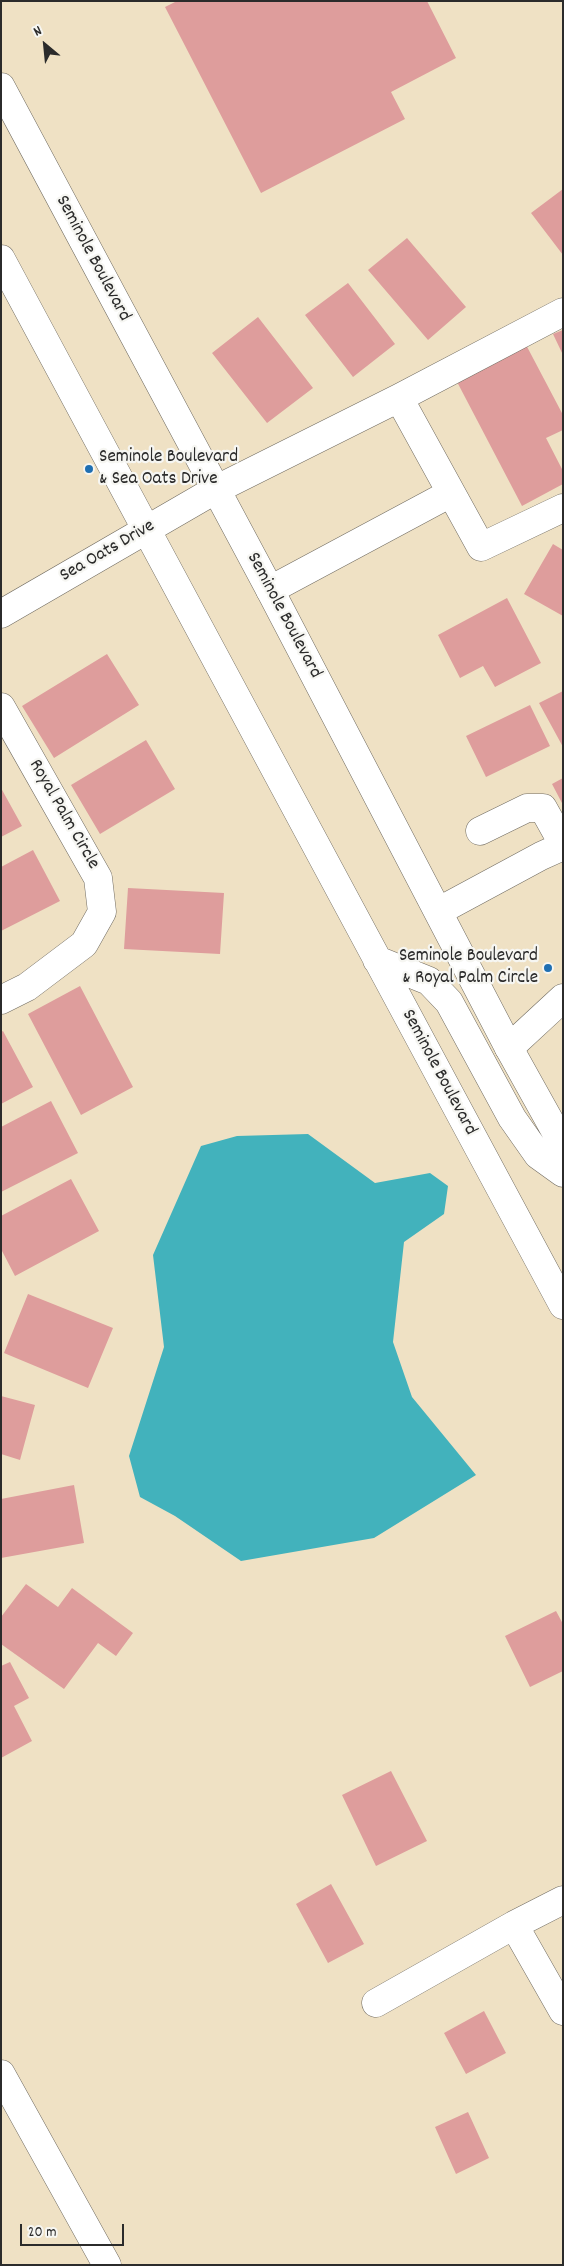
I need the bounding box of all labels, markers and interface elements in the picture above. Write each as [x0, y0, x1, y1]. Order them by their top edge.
north arrow [20, 20, 70, 70]
text: N [30, 21, 46, 42]
street label: Seminole Boulevard [49, 192, 135, 326]
place label: Seminole Boulevard & Sea Oats Drive [99, 447, 238, 491]
marker: Seminole Boulevard & Sea Oats Drive [83, 463, 95, 475]
street label: Sea Oats Drive [56, 516, 160, 588]
street label: Seminole Boulevard [240, 549, 326, 683]
street label: Royal Palm Circle [22, 756, 104, 874]
place label: Seminole Boulevard & Royal Palm Circle [399, 946, 538, 990]
marker: Seminole Boulevard & Royal Palm Circle [542, 962, 554, 974]
street label: Seminole Boulevard [395, 1006, 481, 1140]
scale bar [22, 2214, 126, 2246]
text: 20 m [28, 2222, 56, 2244]

